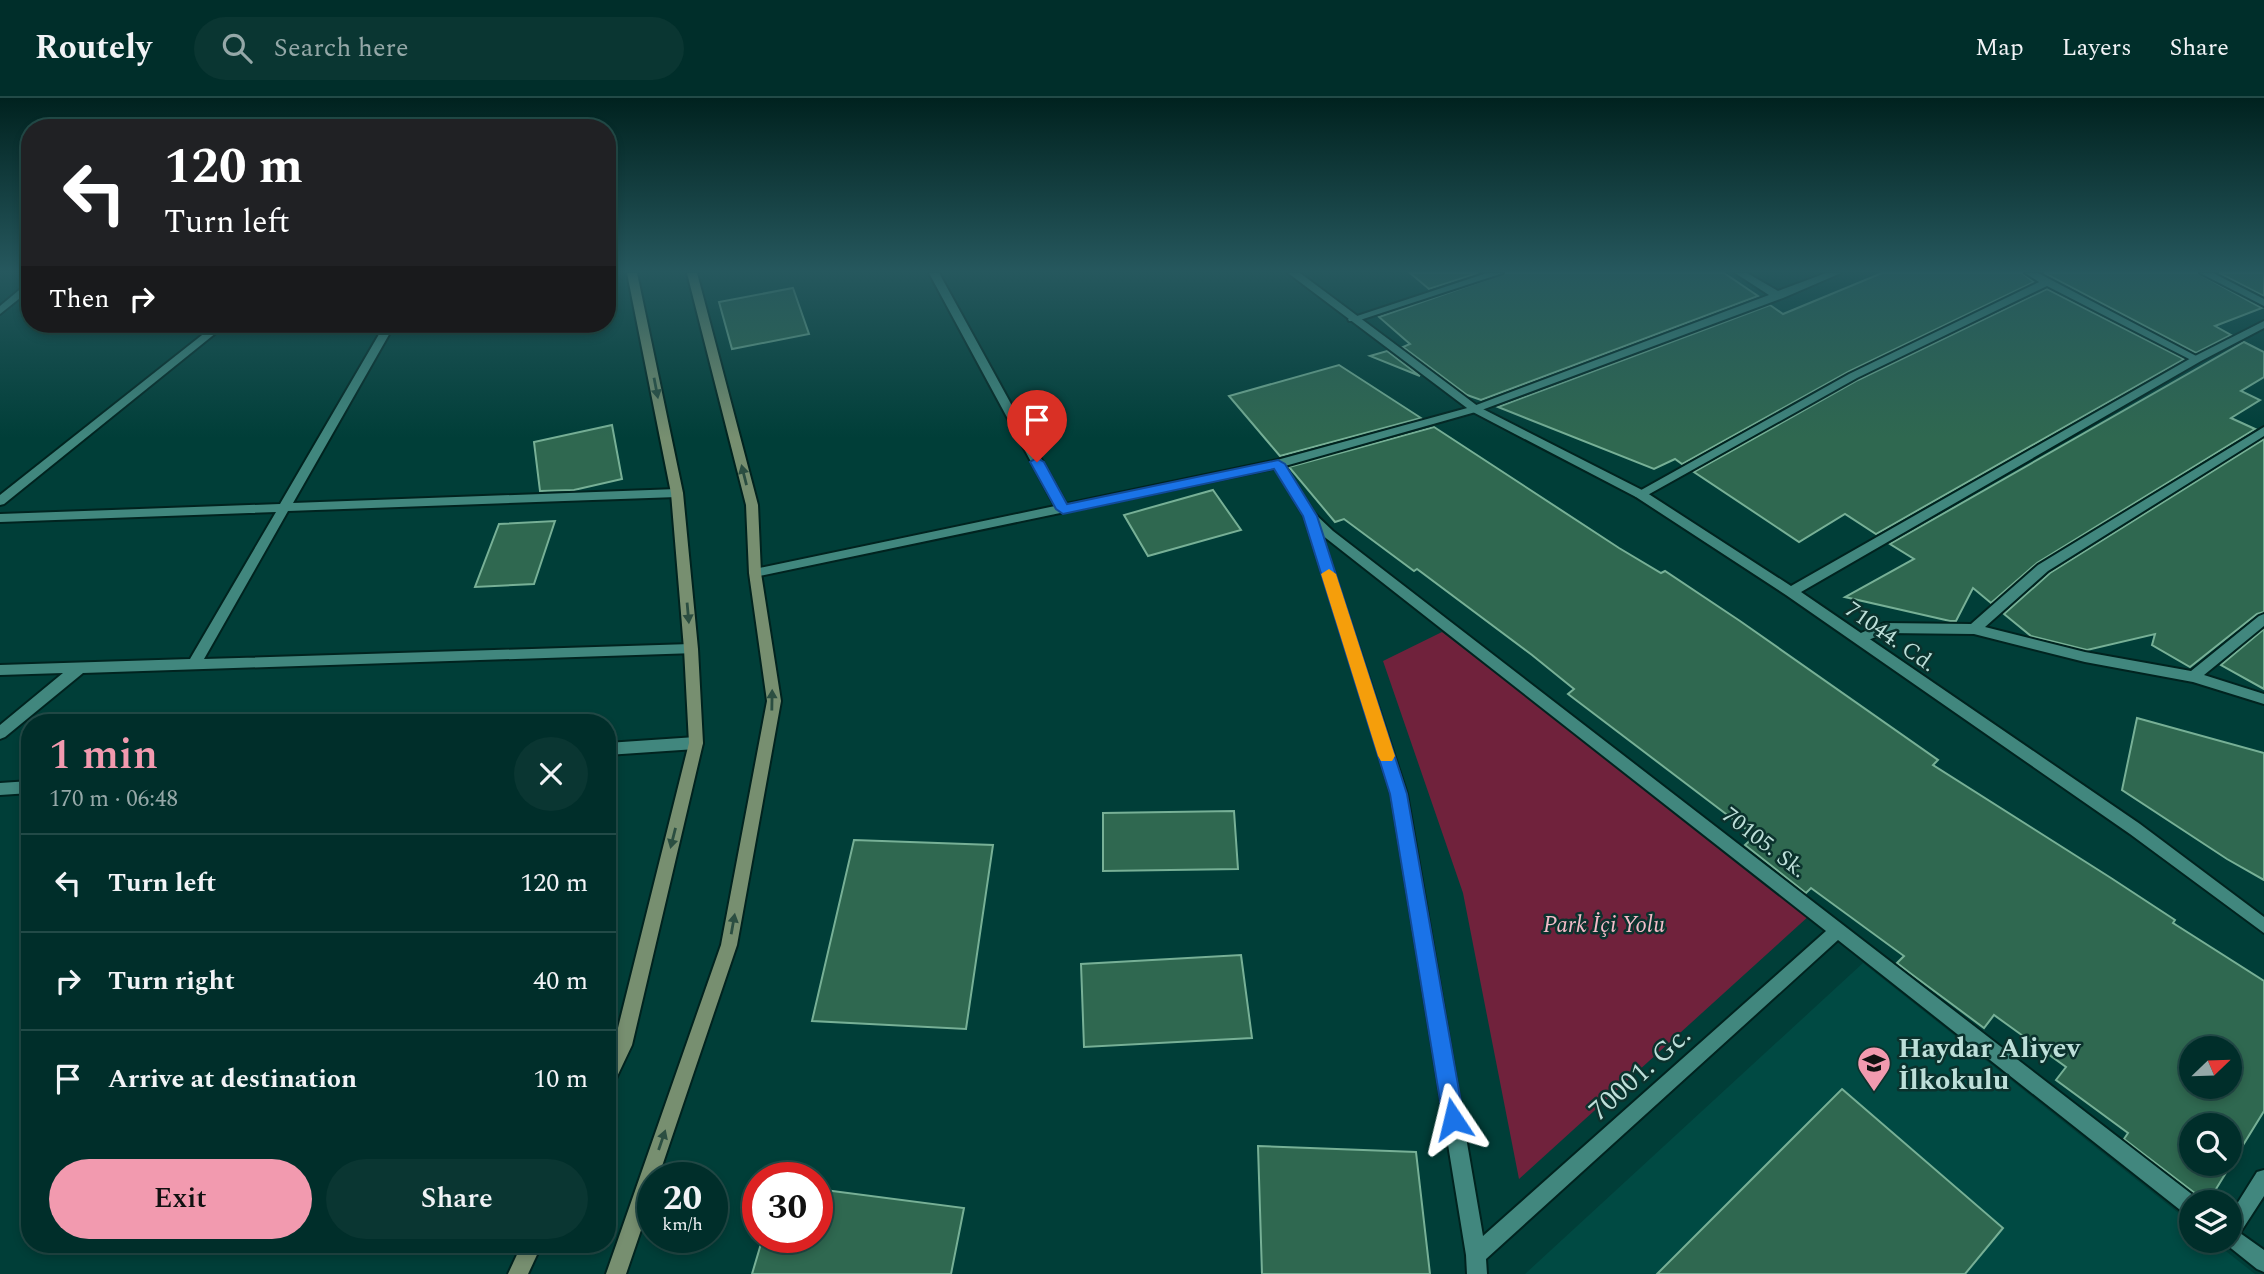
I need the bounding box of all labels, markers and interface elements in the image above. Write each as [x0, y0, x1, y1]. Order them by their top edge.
search box [194, 17, 684, 80]
text: Routely [35, 23, 152, 73]
text: Search here [274, 28, 409, 68]
icon: search [218, 29, 256, 67]
text: Map [1975, 30, 2024, 66]
text: Layers [2062, 30, 2132, 66]
text: Share [2170, 30, 2229, 66]
text: 120 m [164, 130, 303, 205]
icon: left [49, 147, 140, 238]
text: Turn left [164, 198, 290, 247]
text: Then [49, 279, 109, 319]
icon: right [123, 280, 161, 318]
one-way arrow [650, 377, 661, 399]
pin [1007, 390, 1067, 462]
icon: arrive [1018, 401, 1056, 439]
one-way arrow [738, 464, 749, 486]
street label: 71044. Cd. [1837, 593, 1943, 681]
one-way arrow [683, 602, 694, 624]
one-way arrow [766, 689, 778, 711]
text: 1 min [49, 724, 158, 787]
button: close [514, 737, 588, 811]
text: 170 m · 06:48 [49, 782, 178, 817]
street label: 70105. Sk. [1714, 799, 1814, 888]
one-way arrow [667, 827, 678, 849]
text: Turn left [108, 863, 216, 903]
text: 120 m [520, 863, 588, 903]
icon: left [49, 864, 87, 902]
park label: Park İçi Yolu [1543, 908, 1665, 943]
one-way arrow [728, 913, 739, 935]
text: Turn right [108, 961, 235, 1001]
text: 40 m [533, 961, 588, 1001]
icon: right [49, 962, 87, 1000]
street label: 70001. Gc. [1579, 1015, 1701, 1131]
place label: Haydar Aliyev İlkokulu [1898, 1027, 2082, 1102]
north arrow [2179, 1036, 2242, 1099]
map controls [2179, 1036, 2242, 1253]
school or university icon: Haydar Aliyev İlkokulu [1855, 1044, 1893, 1093]
text: Arrive at destination [108, 1059, 357, 1099]
text: 10 m [533, 1059, 588, 1099]
icon: arrive [49, 1060, 87, 1098]
position arrow [1416, 1082, 1490, 1156]
button: search [2179, 1113, 2242, 1176]
one-way arrow [657, 1129, 668, 1150]
button: Exit [49, 1159, 312, 1239]
button: Share [326, 1159, 588, 1239]
speed limit sign: 30 [742, 1162, 833, 1253]
text: 20 [663, 1172, 702, 1225]
button: layers [2179, 1190, 2242, 1253]
text: km/h [662, 1211, 703, 1238]

